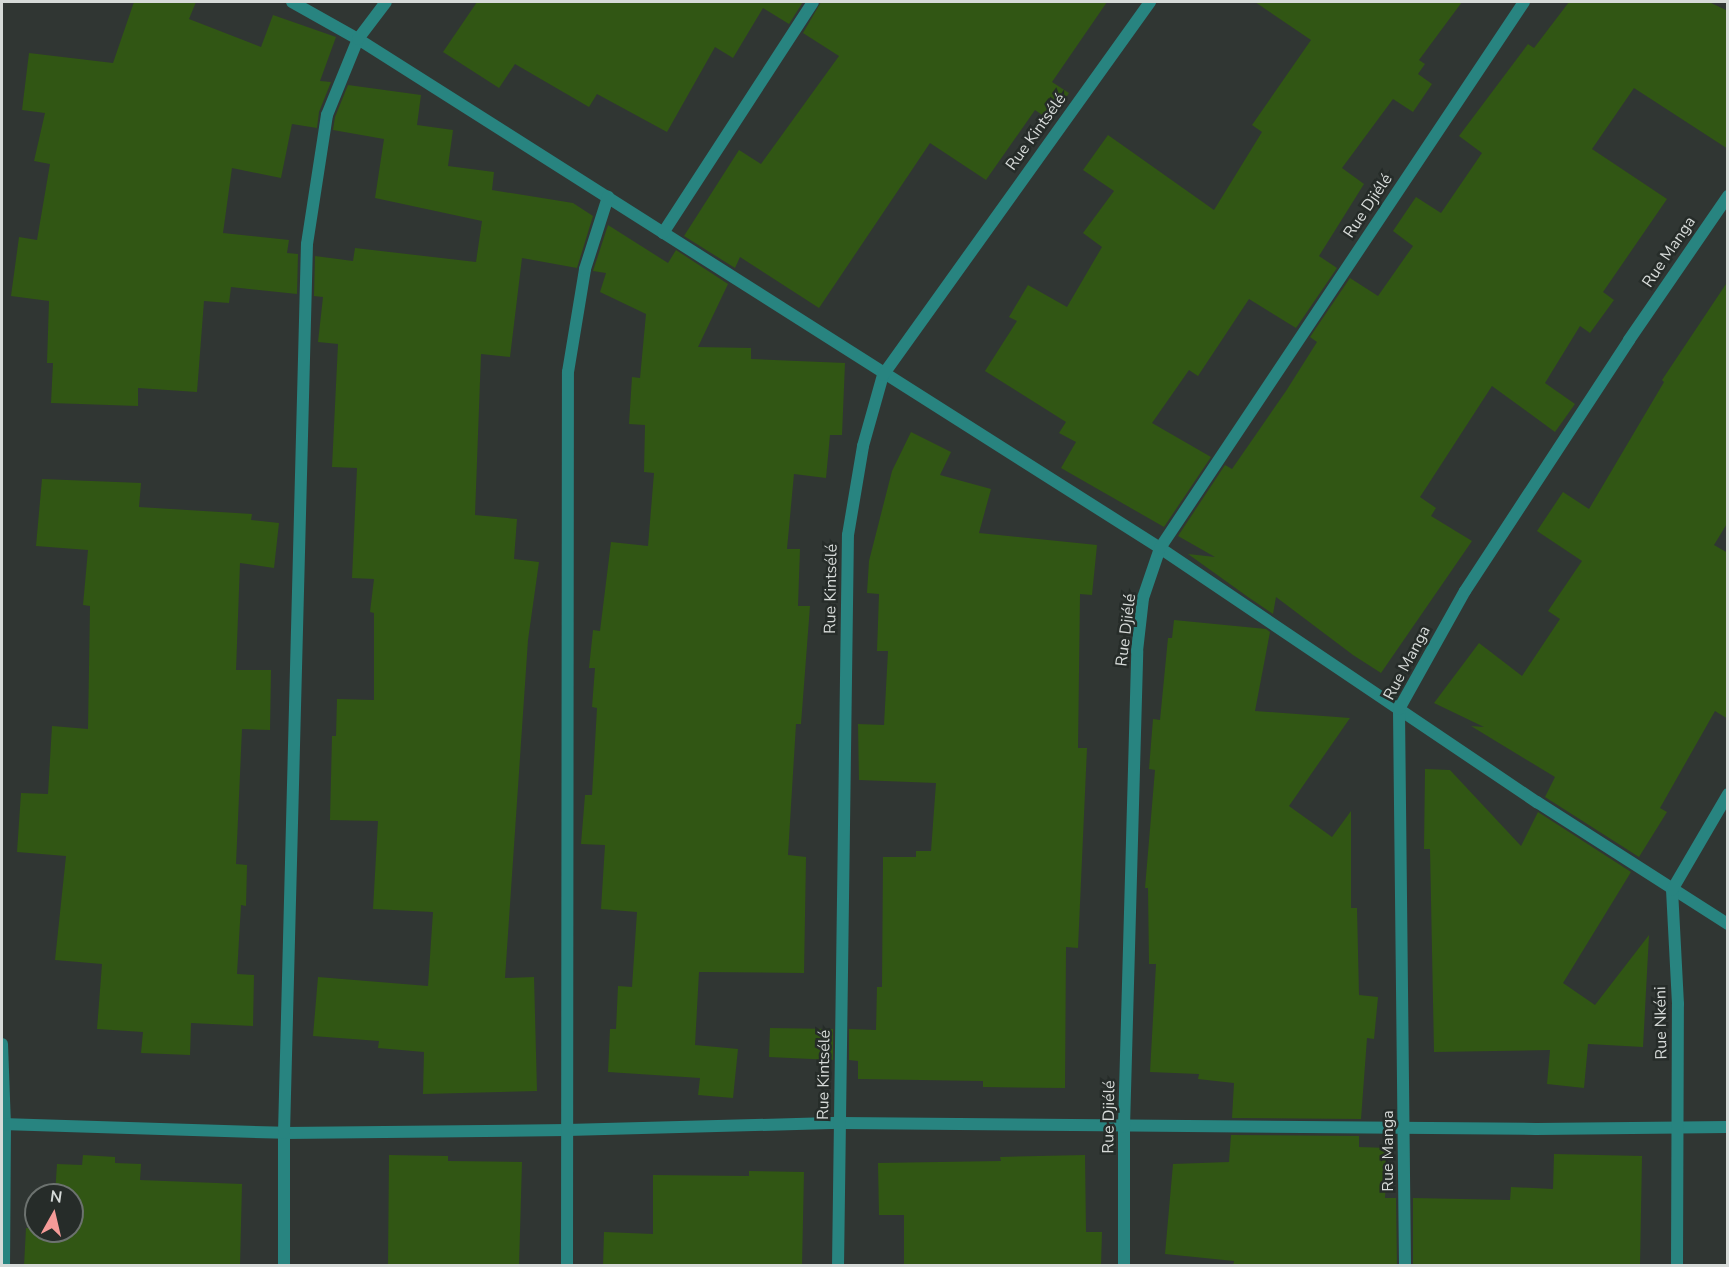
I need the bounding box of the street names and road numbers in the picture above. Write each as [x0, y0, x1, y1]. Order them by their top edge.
street label: Rue Kintsélé [1002, 90, 1070, 174]
street label: Rue Djiélé [1340, 170, 1396, 242]
street label: Rue Manga [1638, 213, 1700, 291]
street label: Rue Kintsélé [821, 544, 841, 634]
street label: Rue Djiélé [1112, 592, 1140, 668]
street label: Rue Manga [1379, 623, 1435, 703]
street label: Rue Nkéni [1651, 986, 1671, 1060]
street label: Rue Kintsélé [814, 1030, 834, 1120]
street label: Rue Djiélé [1099, 1080, 1119, 1154]
street label: Rue Manga [1378, 1110, 1398, 1192]

